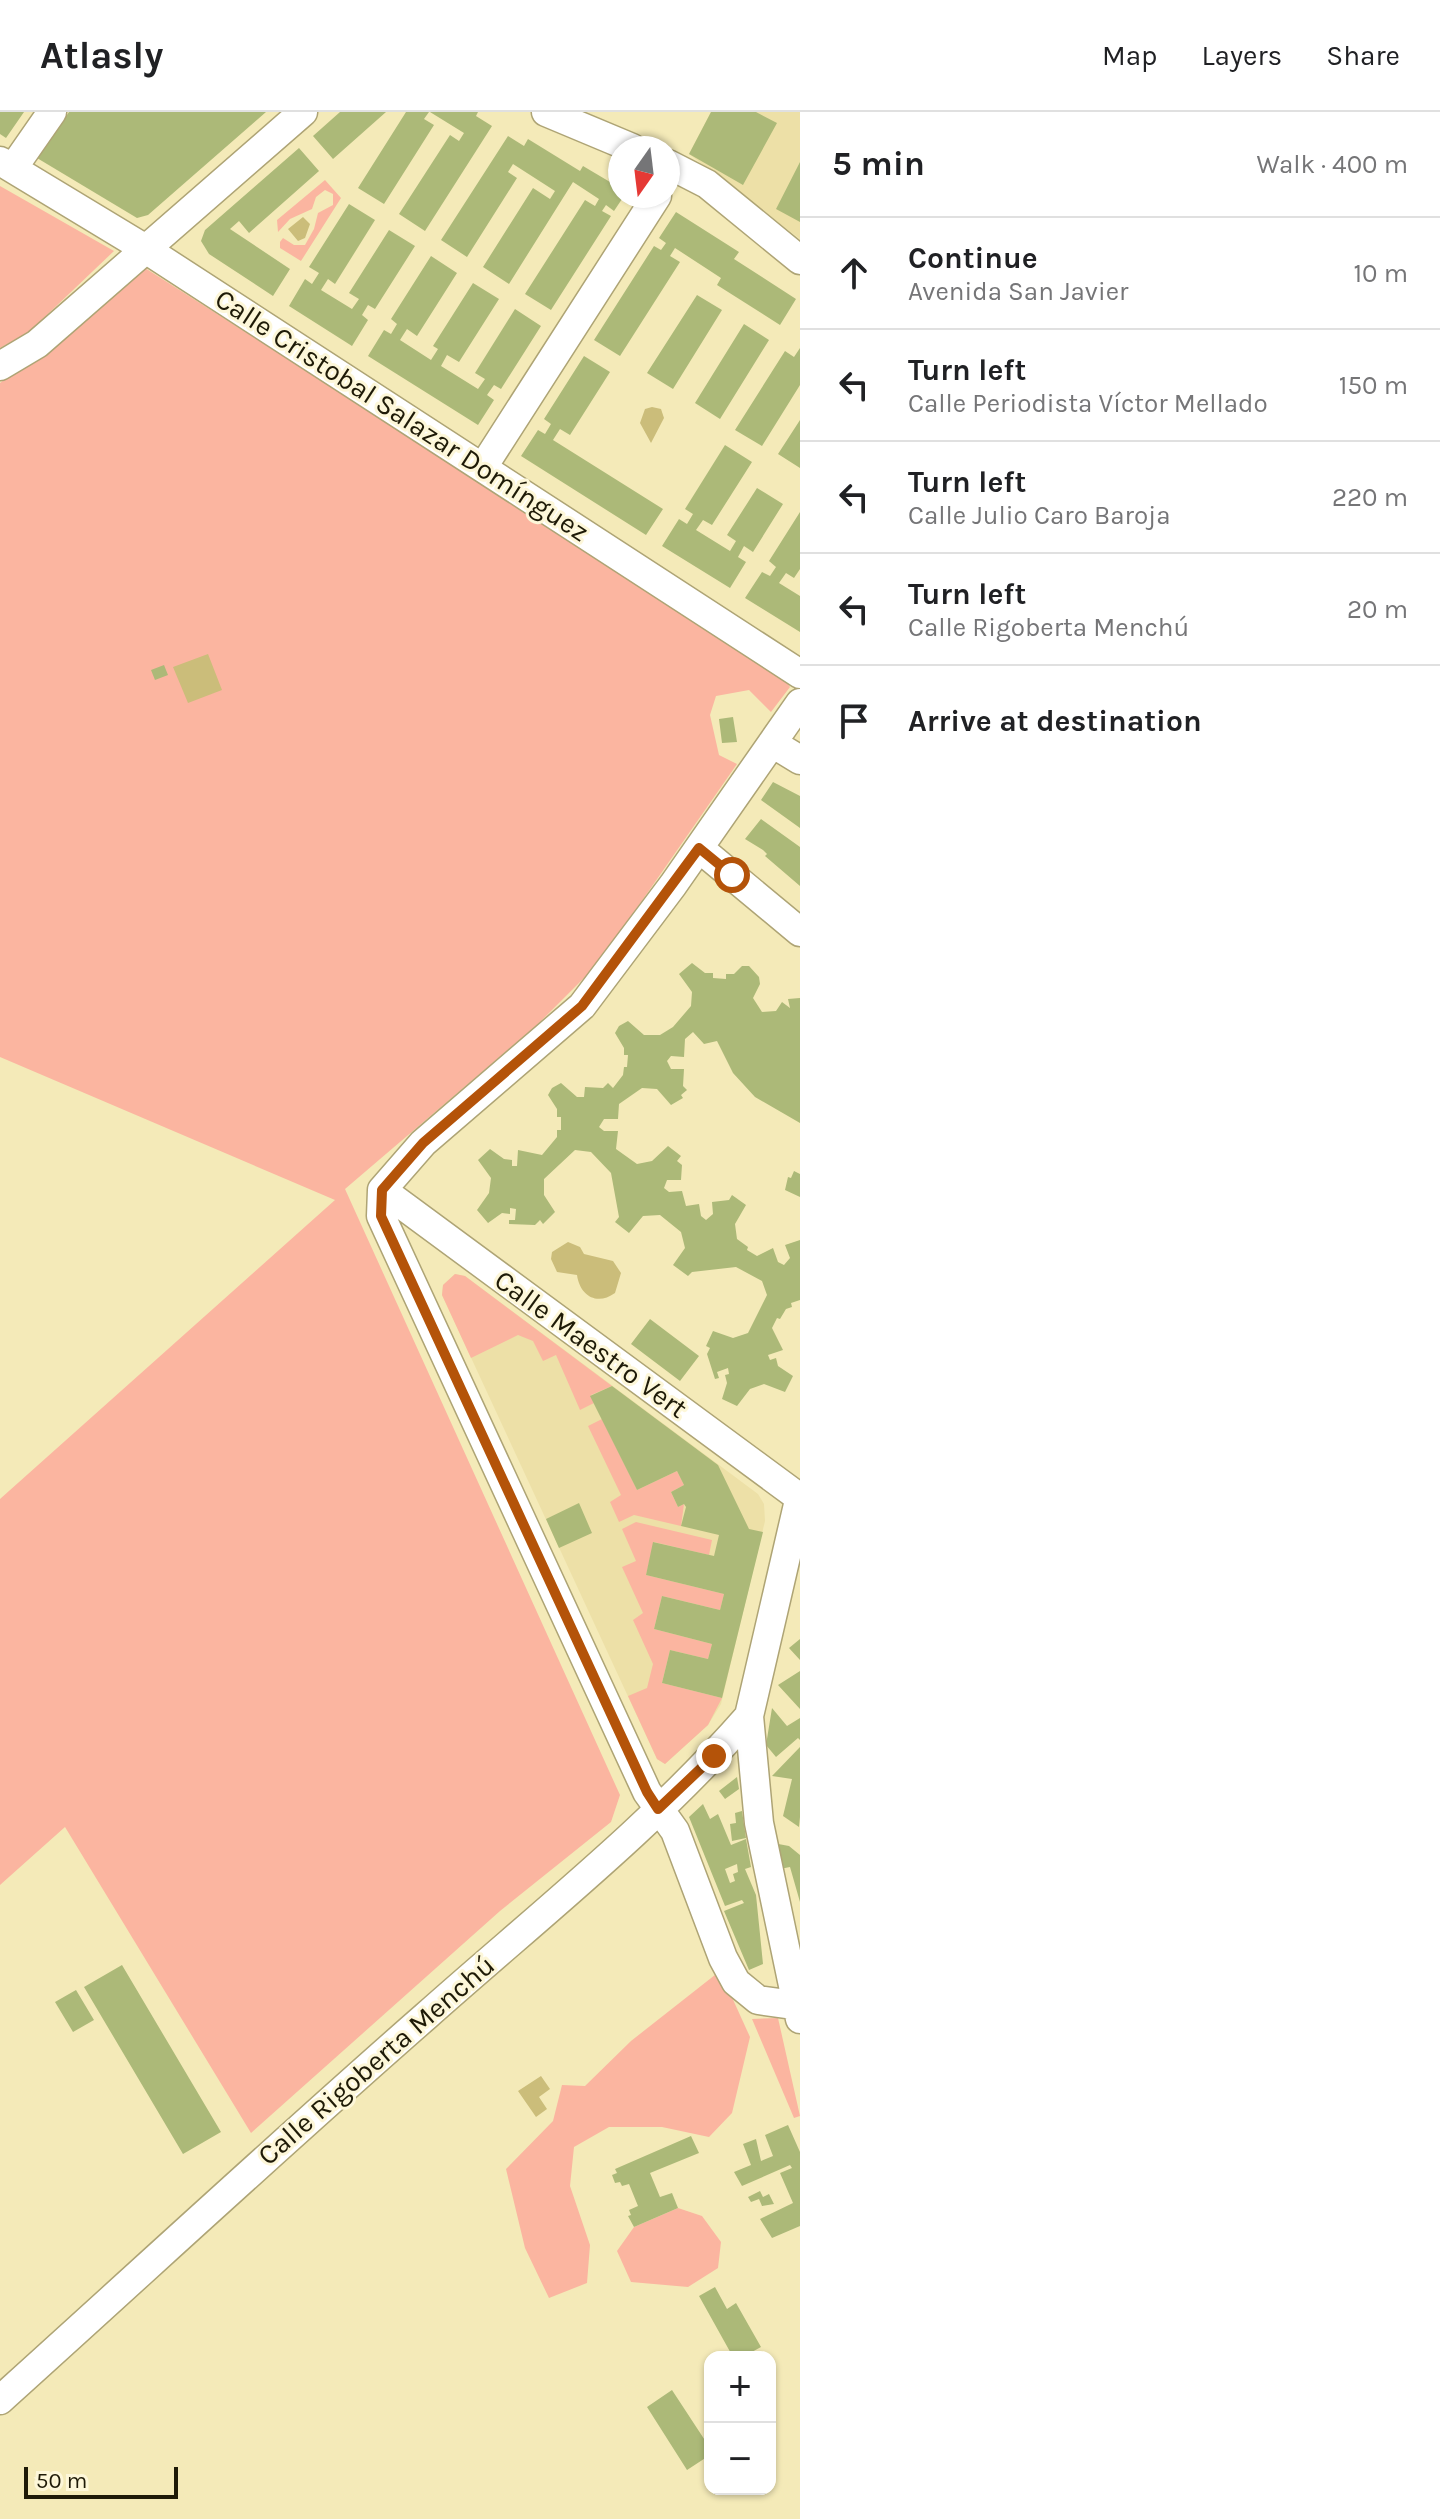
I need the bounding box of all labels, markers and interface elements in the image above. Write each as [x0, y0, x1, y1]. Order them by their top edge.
text: Atlasly [40, 33, 163, 78]
text: Map [1102, 39, 1157, 72]
text: Layers [1201, 39, 1282, 72]
text: Share [1326, 39, 1400, 72]
north arrow [608, 136, 680, 208]
text: 5 min [832, 144, 925, 184]
text: Walk · 400 m [1256, 149, 1408, 180]
text: Continue [908, 240, 1038, 276]
icon: ahead [832, 251, 876, 295]
text: 10 m [1353, 258, 1408, 289]
text: Avenida San Javier [908, 276, 1128, 307]
street label: Calle Cristobal Salazar Domínguez [209, 282, 595, 548]
text: Turn left [908, 352, 1026, 388]
icon: left [832, 363, 876, 407]
text: 150 m [1339, 370, 1408, 401]
text: Calle Periodista Víctor Mellado [908, 388, 1268, 419]
text: Turn left [908, 464, 1026, 500]
icon: left [832, 475, 876, 519]
text: 220 m [1332, 482, 1408, 513]
text: Calle Julio Caro Baroja [908, 500, 1171, 531]
text: Turn left [908, 576, 1026, 612]
icon: left [832, 587, 876, 631]
text: 20 m [1347, 594, 1408, 625]
text: Calle Rigoberta Menchú [908, 612, 1189, 643]
icon: arrive [832, 699, 876, 743]
text: Arrive at destination [908, 703, 1202, 739]
route start [714, 857, 750, 893]
street label: Calle Maestro Vert [488, 1263, 694, 1425]
route end [696, 1738, 732, 1774]
street label: Calle Rigoberta Menchú [251, 1948, 501, 2172]
map controls [704, 2351, 776, 2495]
button: + [704, 2351, 776, 2423]
button: − [704, 2423, 776, 2495]
scale bar [24, 2463, 178, 2499]
text: 50 m [36, 2468, 87, 2494]

